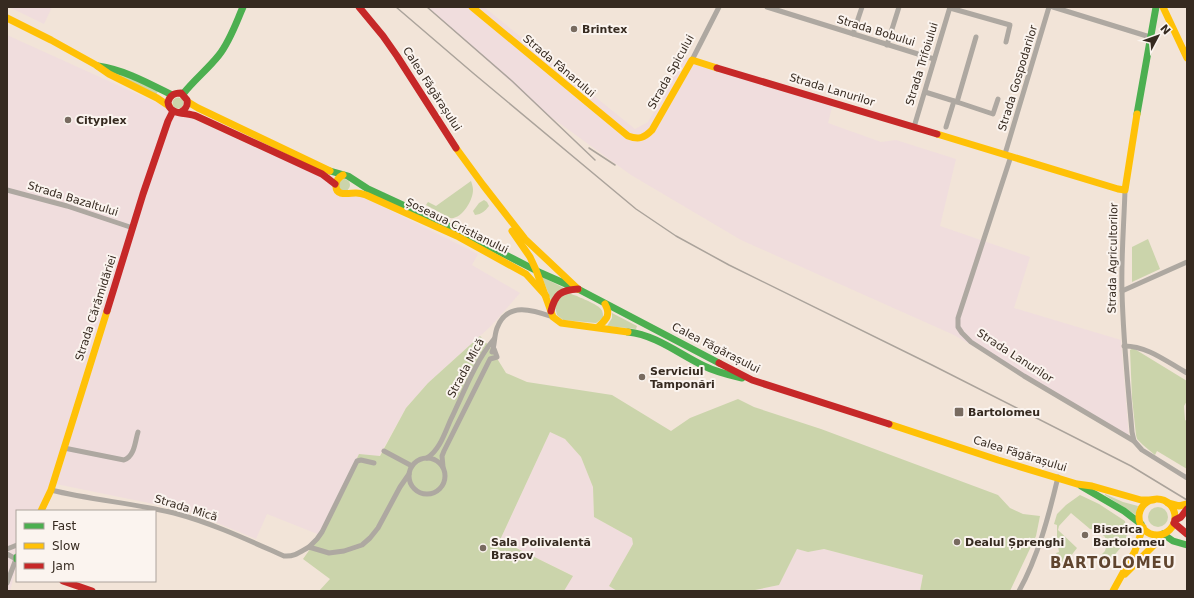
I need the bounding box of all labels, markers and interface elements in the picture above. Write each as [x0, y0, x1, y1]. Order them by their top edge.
street label: Strada Bobului [835, 13, 917, 49]
north arrow [1138, 16, 1178, 56]
street label: Strada Trifoiului [903, 21, 941, 107]
text: N [1157, 22, 1173, 38]
place label: Brintex [582, 23, 627, 36]
street label: Strada Gospodarilor [996, 23, 1040, 133]
marker: Brintex [569, 24, 579, 34]
street label: Strada Fânarului [520, 32, 598, 100]
street label: Strada Spicului [645, 33, 697, 111]
street label: Calea Făgărașului [400, 45, 464, 133]
street label: Strada Lanurilor [788, 71, 877, 109]
place label: Cityplex [76, 114, 126, 127]
marker: Cityplex [63, 115, 73, 125]
street label: Strada Bazaltului [26, 179, 120, 219]
street label: Șoseaua Cristianului [404, 196, 510, 256]
street label: Strada Agricultorilor [1106, 202, 1120, 314]
street label: Strada Cărămidăriei [73, 254, 119, 362]
street label: Calea Făgărașului [670, 320, 762, 376]
street label: Strada Lanurilor [974, 326, 1056, 386]
street label: Strada Mică [445, 336, 487, 400]
place label: Serviciul Tamponări [650, 365, 715, 391]
marker: Serviciul Tamponări [637, 372, 647, 382]
marker: Bartolomeu [953, 406, 965, 418]
place label: Bartolomeu [968, 406, 1040, 419]
street label: Calea Făgărașului [972, 434, 1068, 474]
street label: Strada Mică [153, 492, 219, 524]
legend [16, 510, 156, 582]
text: Fast [52, 519, 76, 533]
place label: Biserica Bartolomeu [1093, 523, 1165, 549]
marker: Biserica Bartolomeu [1080, 530, 1090, 540]
place label: Sala Polivalentă Brașov [491, 536, 591, 562]
place label: Dealul Șprenghi [965, 536, 1064, 549]
marker: Dealul Șprenghi [952, 537, 962, 547]
text: Slow [52, 539, 80, 553]
marker: Sala Polivalentă Brașov [478, 543, 488, 553]
district label: BARTOLOMEU [1050, 554, 1176, 572]
text: Jam [51, 559, 75, 573]

